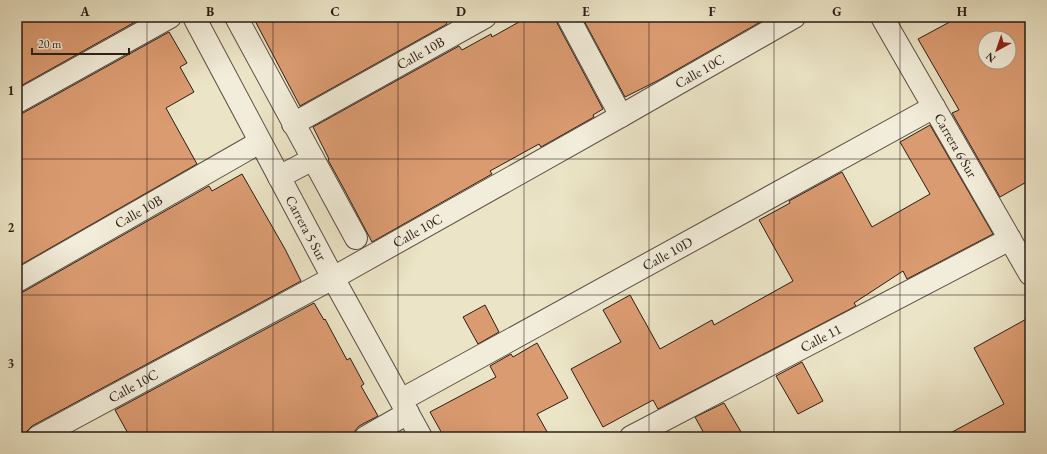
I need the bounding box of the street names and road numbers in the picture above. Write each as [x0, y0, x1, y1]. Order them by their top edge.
street label: Calle 10B [393, 32, 448, 74]
street label: Calle 10C [672, 50, 727, 92]
street label: Carrera 6 Sur [930, 110, 982, 181]
street label: Calle 10B [111, 191, 166, 232]
street label: Carrera 5 Sur [282, 192, 331, 264]
street label: Calle 10C [389, 209, 445, 252]
street label: Calle 10D [639, 232, 696, 275]
street label: Calle 11 [797, 320, 844, 356]
street label: Calle 10C [105, 365, 161, 406]

